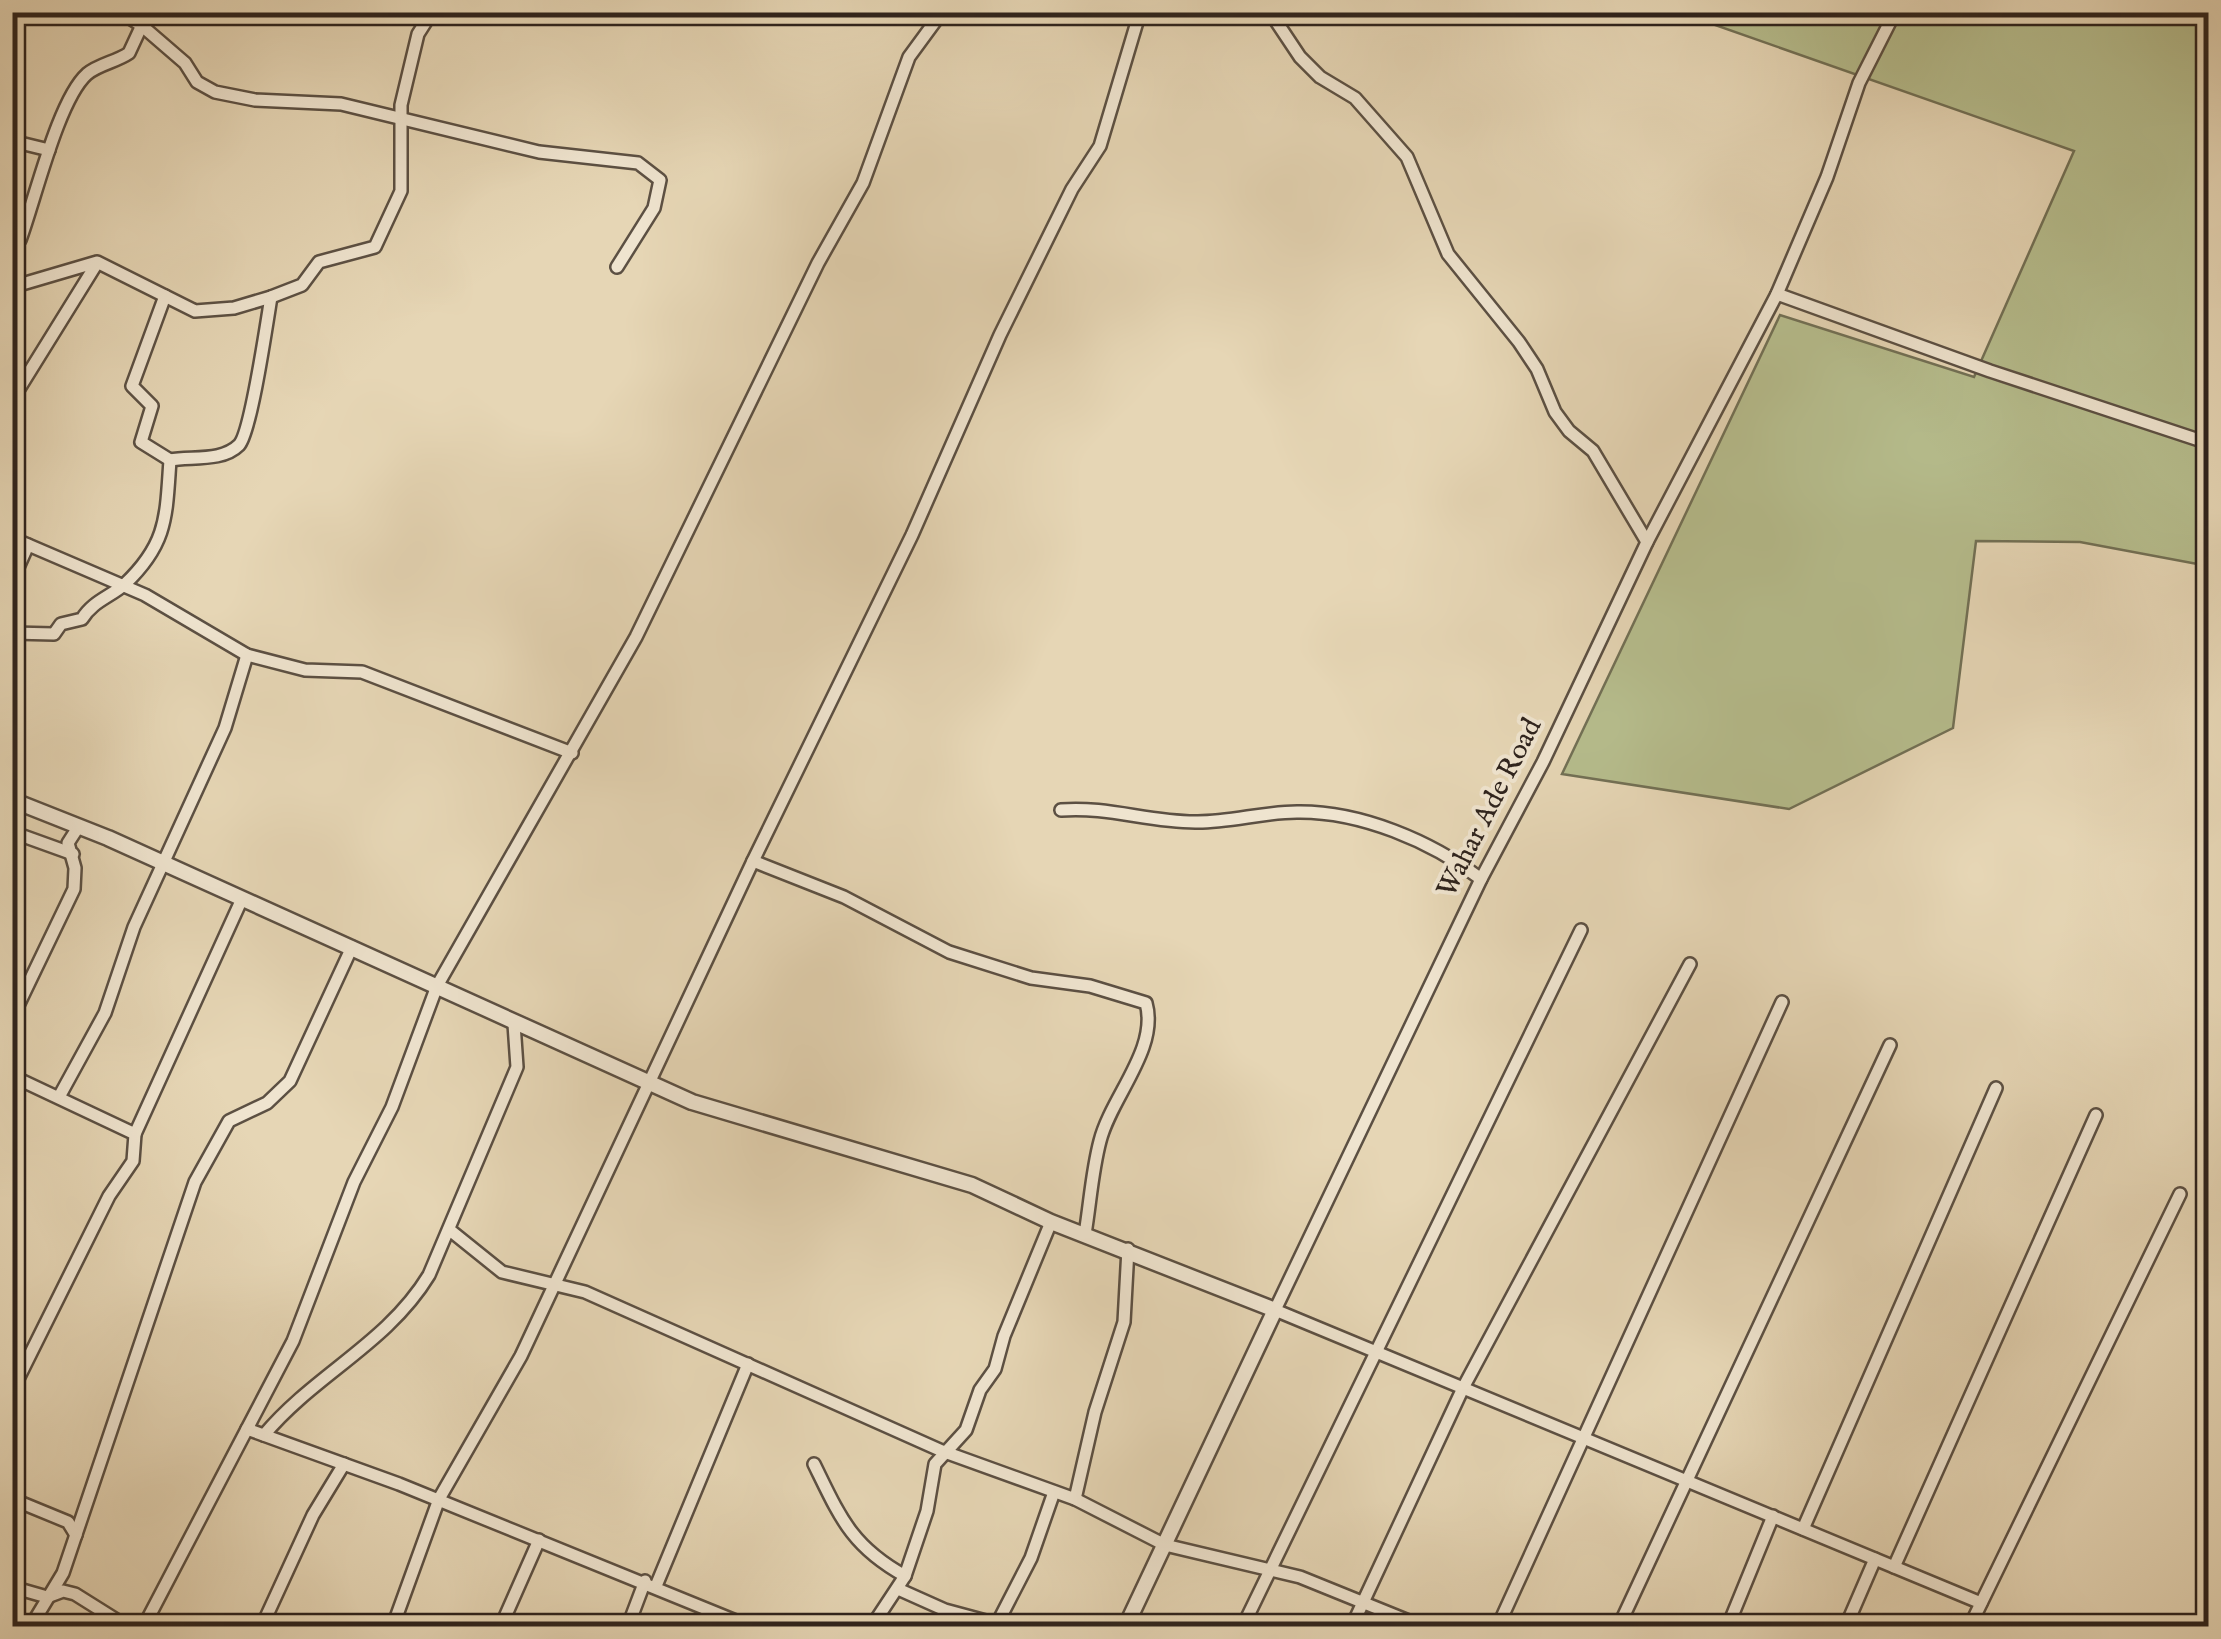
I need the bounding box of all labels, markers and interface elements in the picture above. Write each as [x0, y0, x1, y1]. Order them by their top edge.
street label: Wahar Ade Road [1430, 712, 1550, 904]

